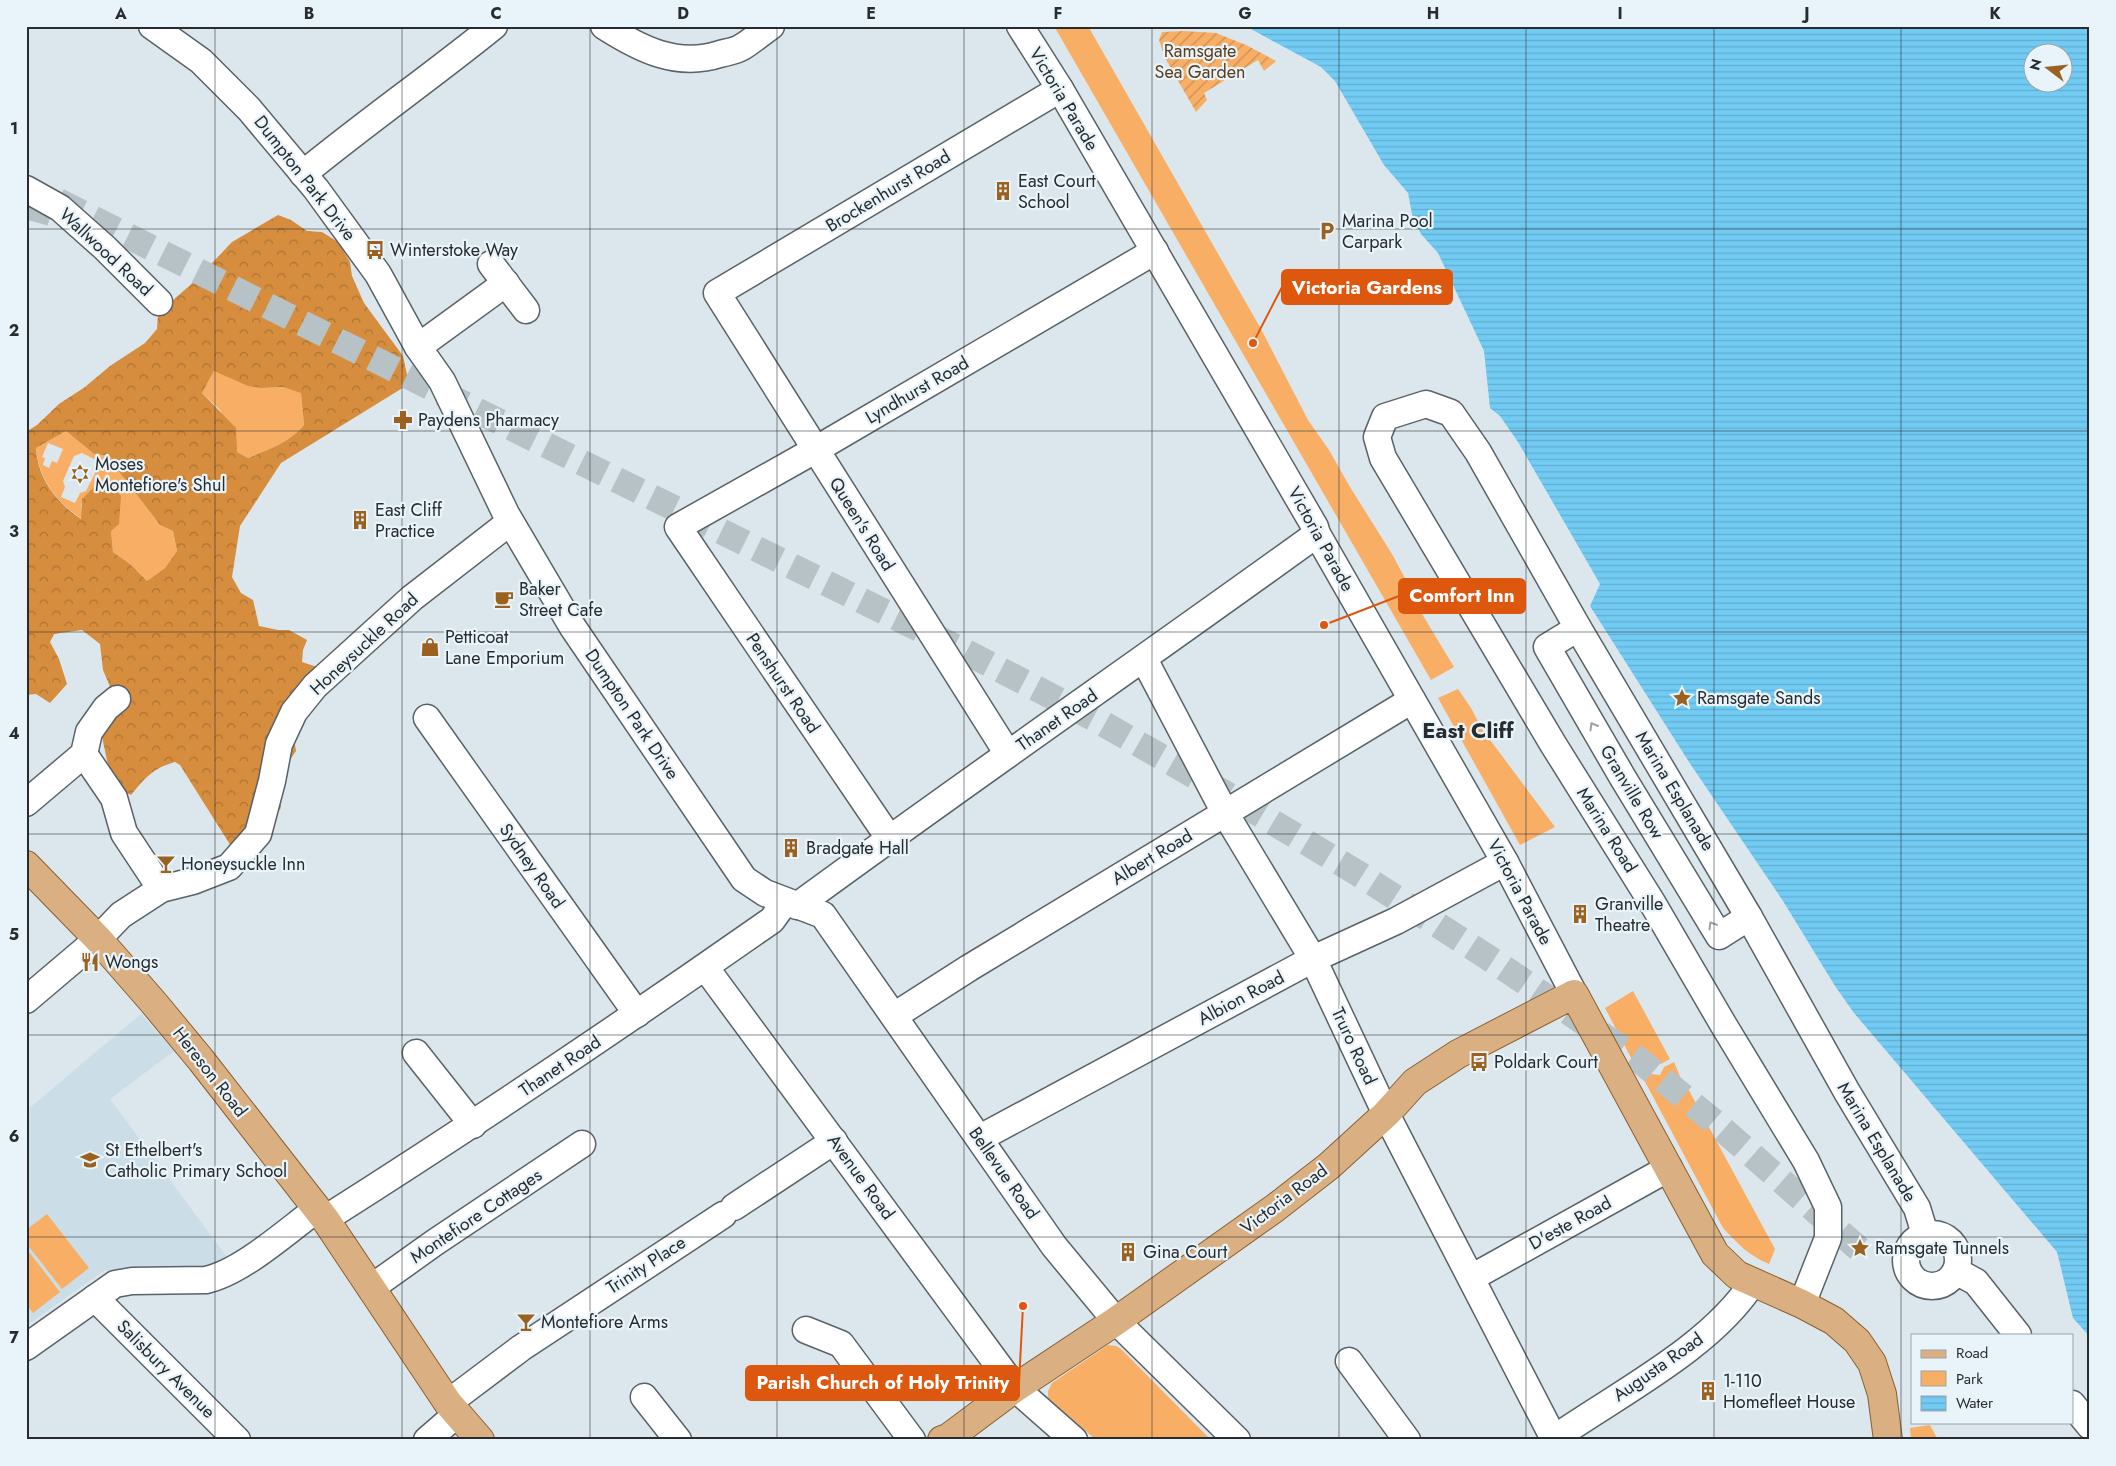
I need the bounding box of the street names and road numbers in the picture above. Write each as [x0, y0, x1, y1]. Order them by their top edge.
street label: Victoria Parade [1023, 42, 1105, 156]
street label: Dumpton Park Drive [248, 110, 362, 246]
street label: Brockenhurst Road [821, 143, 955, 239]
street label: Wallwood Road [54, 202, 158, 302]
street label: Lyndhurst Road [860, 350, 974, 430]
street label: Queen's Road [823, 472, 901, 576]
street label: Victoria Parade [1281, 482, 1361, 596]
street label: Honeysuckle Road [304, 587, 424, 701]
street label: Penshurst Road [740, 628, 826, 738]
street label: Dumpton Park Drive [579, 644, 685, 784]
street label: Thanet Road [1011, 682, 1103, 758]
street label: Marina Esplanade [1629, 726, 1721, 856]
street label: Granville Row [1594, 740, 1671, 845]
street label: Marina Road [1570, 782, 1644, 878]
street label: Sydney Road [493, 818, 571, 914]
street label: Albert Road [1107, 823, 1197, 891]
street label: Victoria Parade [1481, 834, 1559, 950]
street label: Albion Road [1193, 964, 1289, 1032]
street label: Truro Road [1325, 1003, 1383, 1089]
street label: Hereson Road [166, 1021, 254, 1123]
street label: Thanet Road [514, 1029, 606, 1103]
street label: Marina Esplanade [1831, 1077, 1923, 1207]
street label: Bellevue Road [963, 1122, 1045, 1224]
street label: Avenue Road [821, 1129, 901, 1225]
street label: Victoria Road [1235, 1158, 1333, 1240]
street label: Montefiore Cottages [405, 1162, 547, 1270]
street label: D'este Road [1524, 1190, 1616, 1256]
street label: Trinity Place [601, 1230, 691, 1300]
street label: Salisbury Avenue [111, 1314, 221, 1424]
street label: Augusta Road [1607, 1326, 1709, 1408]

